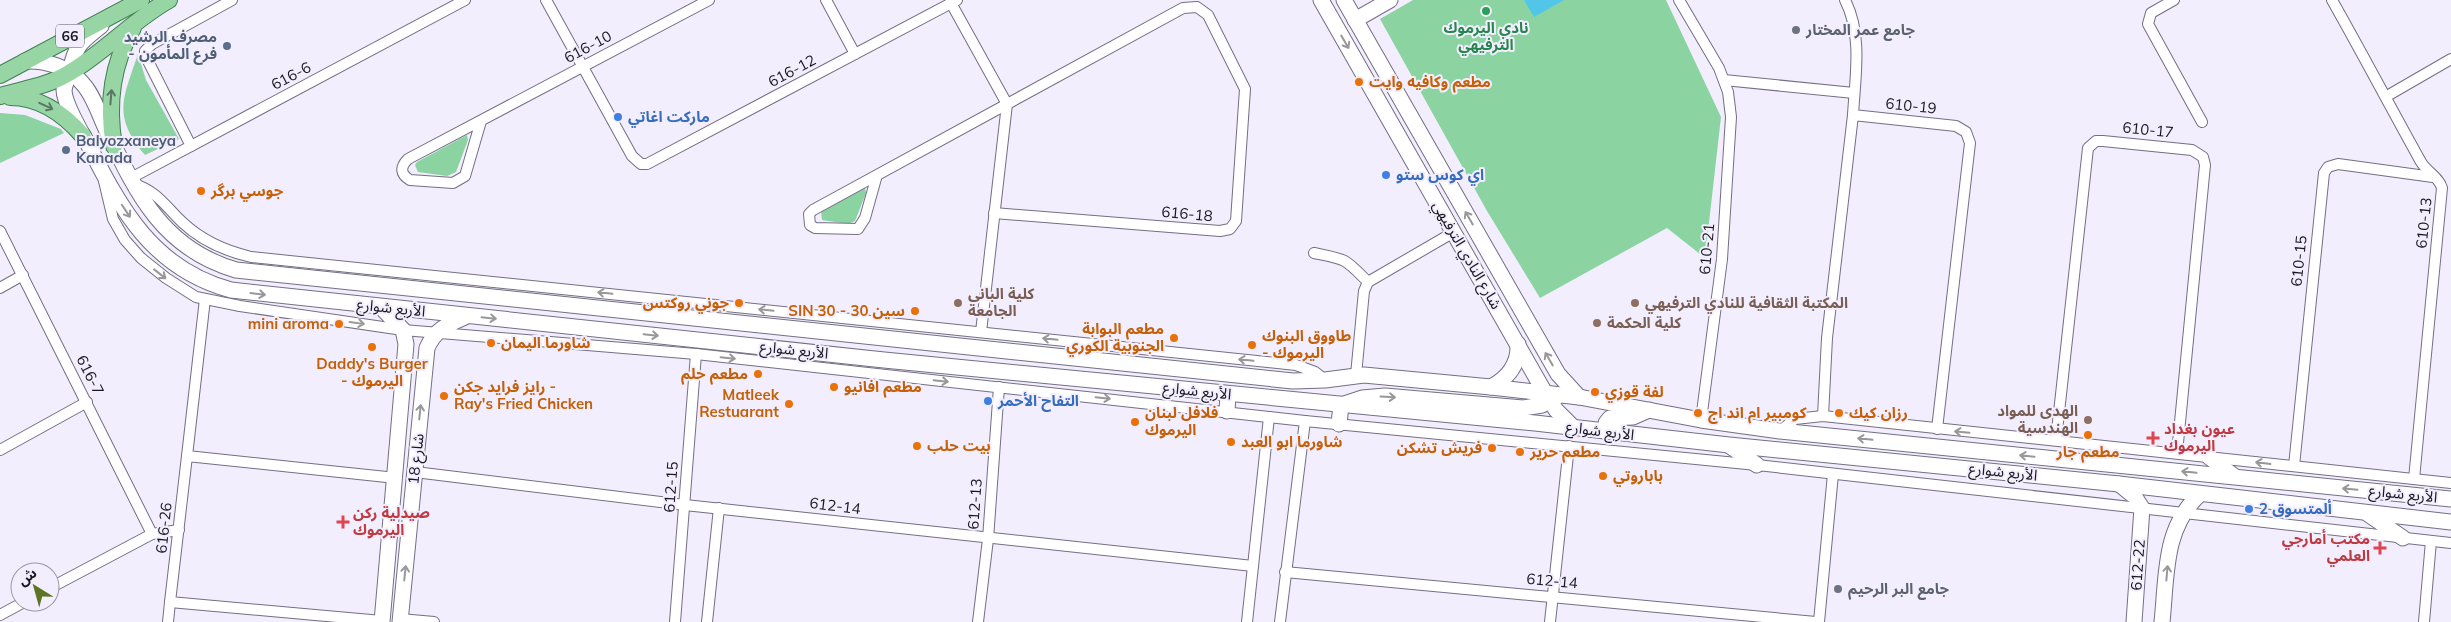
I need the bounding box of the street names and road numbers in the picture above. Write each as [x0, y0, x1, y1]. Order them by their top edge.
road number: 66 [56, 24, 84, 48]
street label: 616-10 [561, 26, 615, 67]
street label: 616-12 [765, 50, 819, 91]
street label: 616-6 [268, 57, 314, 94]
street label: 610-19 [1884, 93, 1938, 118]
street label: 610-17 [2121, 117, 2175, 142]
street label: 610-13 [2411, 196, 2436, 250]
street label: شارع النادي الترفيهي [1426, 197, 1506, 314]
street label: 616-18 [1161, 202, 1213, 225]
street label: 610-21 [1695, 223, 1718, 275]
street label: 610-15 [2286, 234, 2311, 288]
street label: الأربع شوارع [356, 294, 426, 324]
street label: الأربع شوارع [759, 336, 829, 366]
street label: 616-7 [72, 352, 109, 398]
street label: الأربع شوارع [1162, 377, 1232, 407]
street label: الأربع شوارع [1564, 417, 1635, 447]
street label: شارع 18 [403, 432, 431, 486]
street label: الأربع شوارع [1968, 458, 2038, 488]
street label: 612-15 [659, 461, 682, 513]
street label: 612-13 [963, 478, 986, 530]
street label: الأربع شوارع [2368, 480, 2438, 510]
street label: 612-14 [808, 493, 862, 518]
street label: 616-26 [151, 501, 176, 555]
street label: 612-22 [2126, 539, 2149, 591]
street label: 612-14 [1526, 569, 1578, 592]

